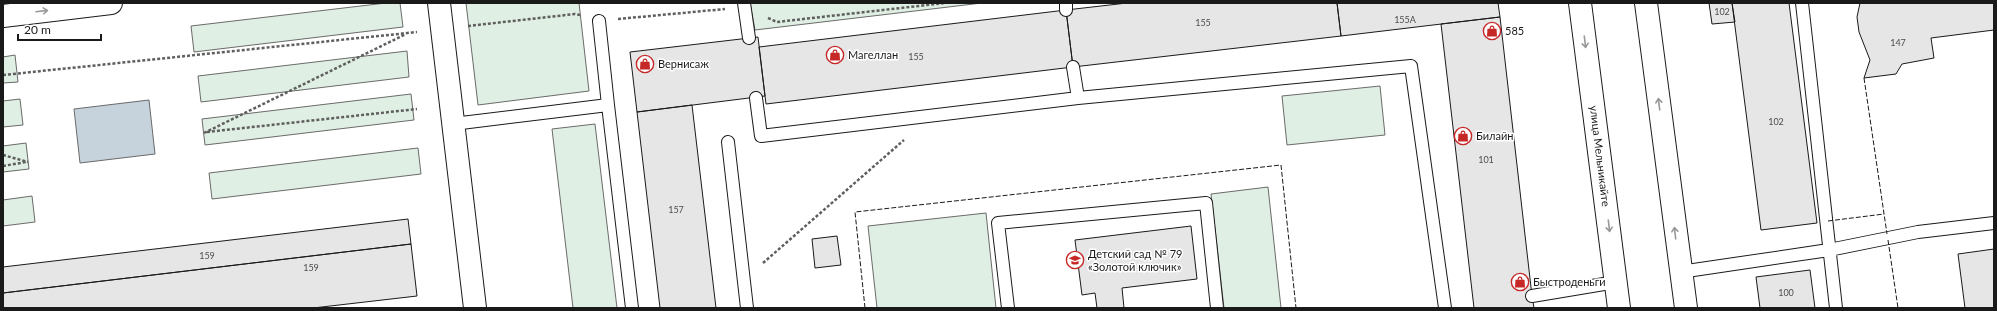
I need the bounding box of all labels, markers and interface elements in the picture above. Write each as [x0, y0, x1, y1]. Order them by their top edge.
house number: 102 [1714, 6, 1730, 17]
one-way arrow [35, 7, 48, 15]
house number: 155А [1394, 14, 1417, 25]
scale bar [18, 16, 101, 42]
house number: 155 [1195, 17, 1211, 28]
shop icon: 585 [1482, 21, 1502, 41]
text: 20 m [24, 22, 51, 37]
place label: 585 [1505, 24, 1524, 37]
one-way arrow [1581, 35, 1589, 48]
house number: 147 [1890, 37, 1906, 48]
shop icon: Магеллан [825, 45, 845, 65]
place label: Магеллан [848, 48, 898, 61]
house number: 155 [908, 51, 924, 62]
shop icon: Вернисаж [635, 54, 655, 74]
place label: Вернисаж [658, 57, 709, 70]
one-way arrow [1655, 98, 1663, 111]
street label: улица Мельникайте [1588, 105, 1613, 207]
house number: 102 [1768, 116, 1784, 127]
shop icon: Билайн [1453, 126, 1473, 146]
place label: Билайн [1476, 129, 1513, 142]
house number: 101 [1478, 154, 1494, 165]
house number: 157 [668, 204, 684, 215]
one-way arrow [1605, 219, 1613, 232]
one-way arrow [1672, 227, 1679, 240]
place label: Детский сад № 79 «Золотой ключик» [1088, 247, 1182, 273]
house number: 159 [199, 250, 215, 261]
school or university icon: Детский сад № 79 «Золотой ключик» [1065, 250, 1085, 270]
house number: 159 [303, 262, 319, 273]
shop icon: Быстроденьги [1510, 272, 1530, 292]
place label: Быстроденьги [1533, 275, 1606, 288]
house number: 100 [1778, 287, 1794, 298]

